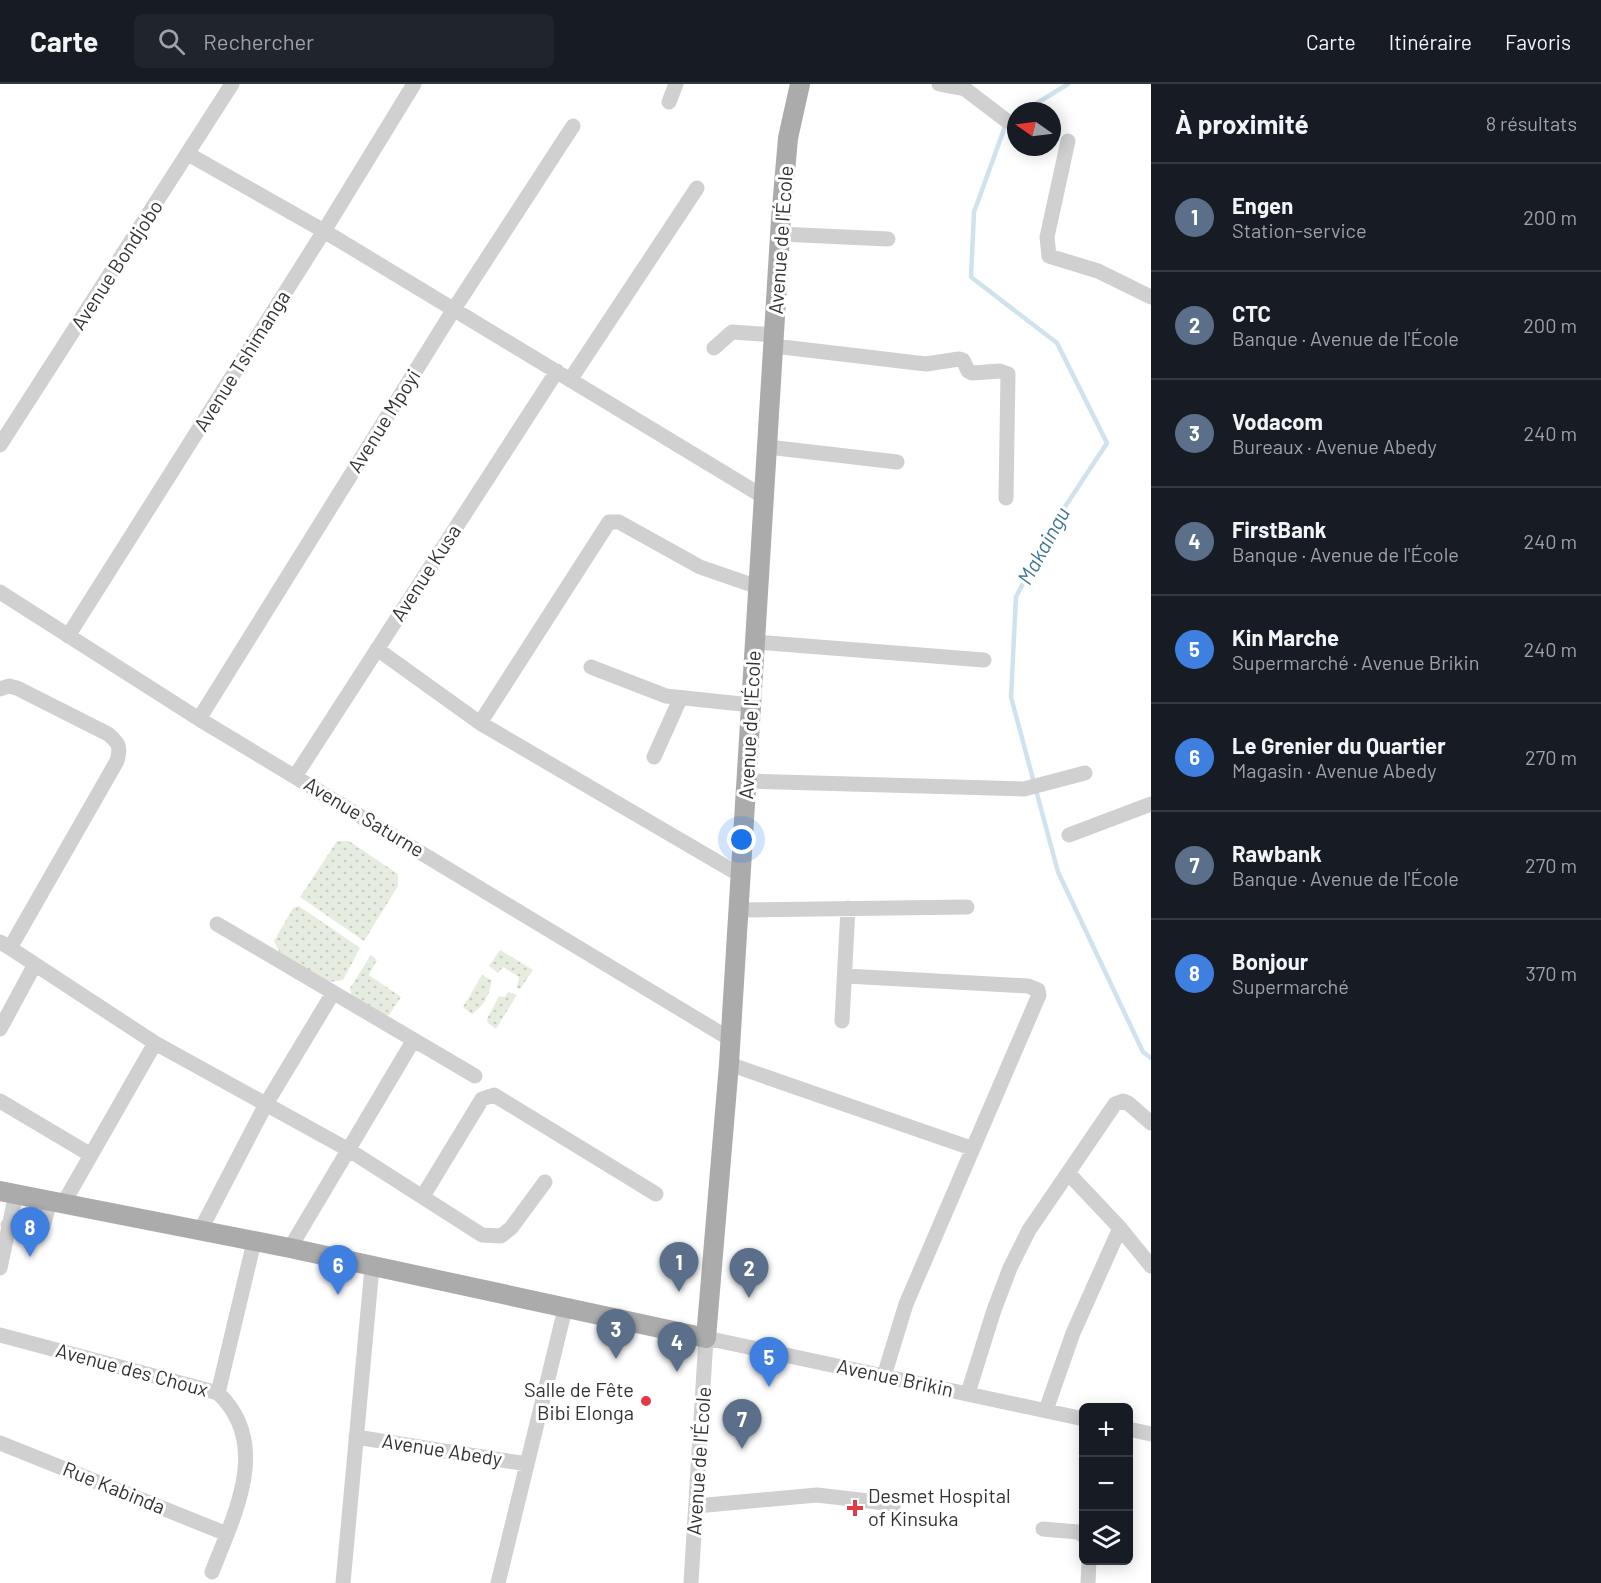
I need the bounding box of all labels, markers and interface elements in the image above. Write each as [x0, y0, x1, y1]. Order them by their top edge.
search box [134, 14, 554, 68]
text: Carte [30, 24, 98, 58]
icon: search [155, 25, 188, 58]
text: Rechercher [203, 28, 314, 54]
text: Carte [1306, 29, 1356, 54]
text: Itinéraire [1389, 29, 1472, 54]
text: Favoris [1505, 29, 1571, 54]
north arrow [1007, 102, 1061, 156]
text: À proximité [1175, 108, 1309, 139]
text: 8 résultats [1486, 111, 1577, 135]
street label: Avenue de l'École [763, 165, 797, 315]
text: Engen [1232, 192, 1293, 218]
street label: Avenue Bondjobo [65, 195, 167, 334]
text: 1 [1191, 205, 1198, 229]
text: 200 m [1523, 205, 1577, 229]
text: Station-service [1232, 218, 1367, 242]
street label: Avenue Tshimanga [188, 285, 294, 435]
text: CTC [1232, 300, 1271, 326]
text: 2 [1189, 313, 1200, 337]
text: 200 m [1523, 313, 1577, 337]
text: Banque · Avenue de l'École [1232, 326, 1459, 350]
street label: Avenue Mpoyi [342, 364, 424, 477]
text: Vodacom [1232, 408, 1323, 434]
text: 3 [1189, 421, 1200, 445]
text: 240 m [1523, 421, 1577, 445]
text: Bureaux · Avenue Abedy [1232, 434, 1437, 458]
water label: Makaingu [1011, 502, 1074, 588]
text: FirstBank [1232, 516, 1327, 542]
street label: Avenue Kusa [385, 520, 465, 625]
text: 4 [1188, 529, 1201, 553]
text: 240 m [1523, 529, 1577, 553]
text: Banque · Avenue de l'École [1232, 542, 1459, 566]
text: Kin Marche [1232, 624, 1339, 650]
text: 5 [1189, 637, 1200, 661]
text: 240 m [1523, 637, 1577, 661]
street label: Avenue de l'École [733, 650, 765, 800]
text: Supermarché · Avenue Brikin [1232, 650, 1479, 674]
text: Le Grenier du Quartier [1232, 732, 1446, 758]
text: 6 [1189, 745, 1200, 769]
text: 270 m [1525, 745, 1577, 769]
text: Magasin · Avenue Abedy [1232, 758, 1436, 782]
street label: Avenue Saturne [300, 771, 429, 861]
your location [727, 825, 756, 854]
text: Rawbank [1232, 840, 1322, 866]
text: 7 [1190, 853, 1199, 877]
text: 270 m [1525, 853, 1577, 877]
text: Banque · Avenue de l'École [1232, 866, 1459, 890]
text: Bonjour [1232, 948, 1308, 974]
text: 8 [1189, 961, 1200, 985]
text: 370 m [1525, 961, 1577, 985]
text: Supermarché [1232, 974, 1349, 998]
pin: 8 [10, 1208, 50, 1257]
pin: 1 [660, 1242, 698, 1292]
pin: 6 [318, 1246, 358, 1295]
pin: 2 [730, 1248, 768, 1298]
pin: 3 [596, 1310, 636, 1359]
pin: 4 [658, 1322, 696, 1372]
street label: Avenue des Choux [54, 1337, 211, 1401]
pin: 5 [750, 1338, 788, 1387]
street label: Avenue Brikin [835, 1353, 956, 1401]
place label: Salle de Fête Bibi Elonga [524, 1377, 634, 1424]
street label: Avenue de l'École [681, 1386, 715, 1536]
marker: Salle de Fête Bibi Elonga [639, 1394, 653, 1408]
pin: 7 [722, 1400, 762, 1449]
map controls [1079, 1403, 1133, 1565]
button: + [1079, 1403, 1133, 1457]
street label: Avenue Abedy [380, 1428, 504, 1470]
street label: Rue Kabinda [60, 1456, 169, 1518]
button: − [1079, 1457, 1133, 1511]
place label: Desmet Hospital of Kinsuka [868, 1483, 1011, 1530]
marker: Desmet Hospital of Kinsuka [846, 1499, 864, 1517]
button: layers [1079, 1511, 1133, 1565]

